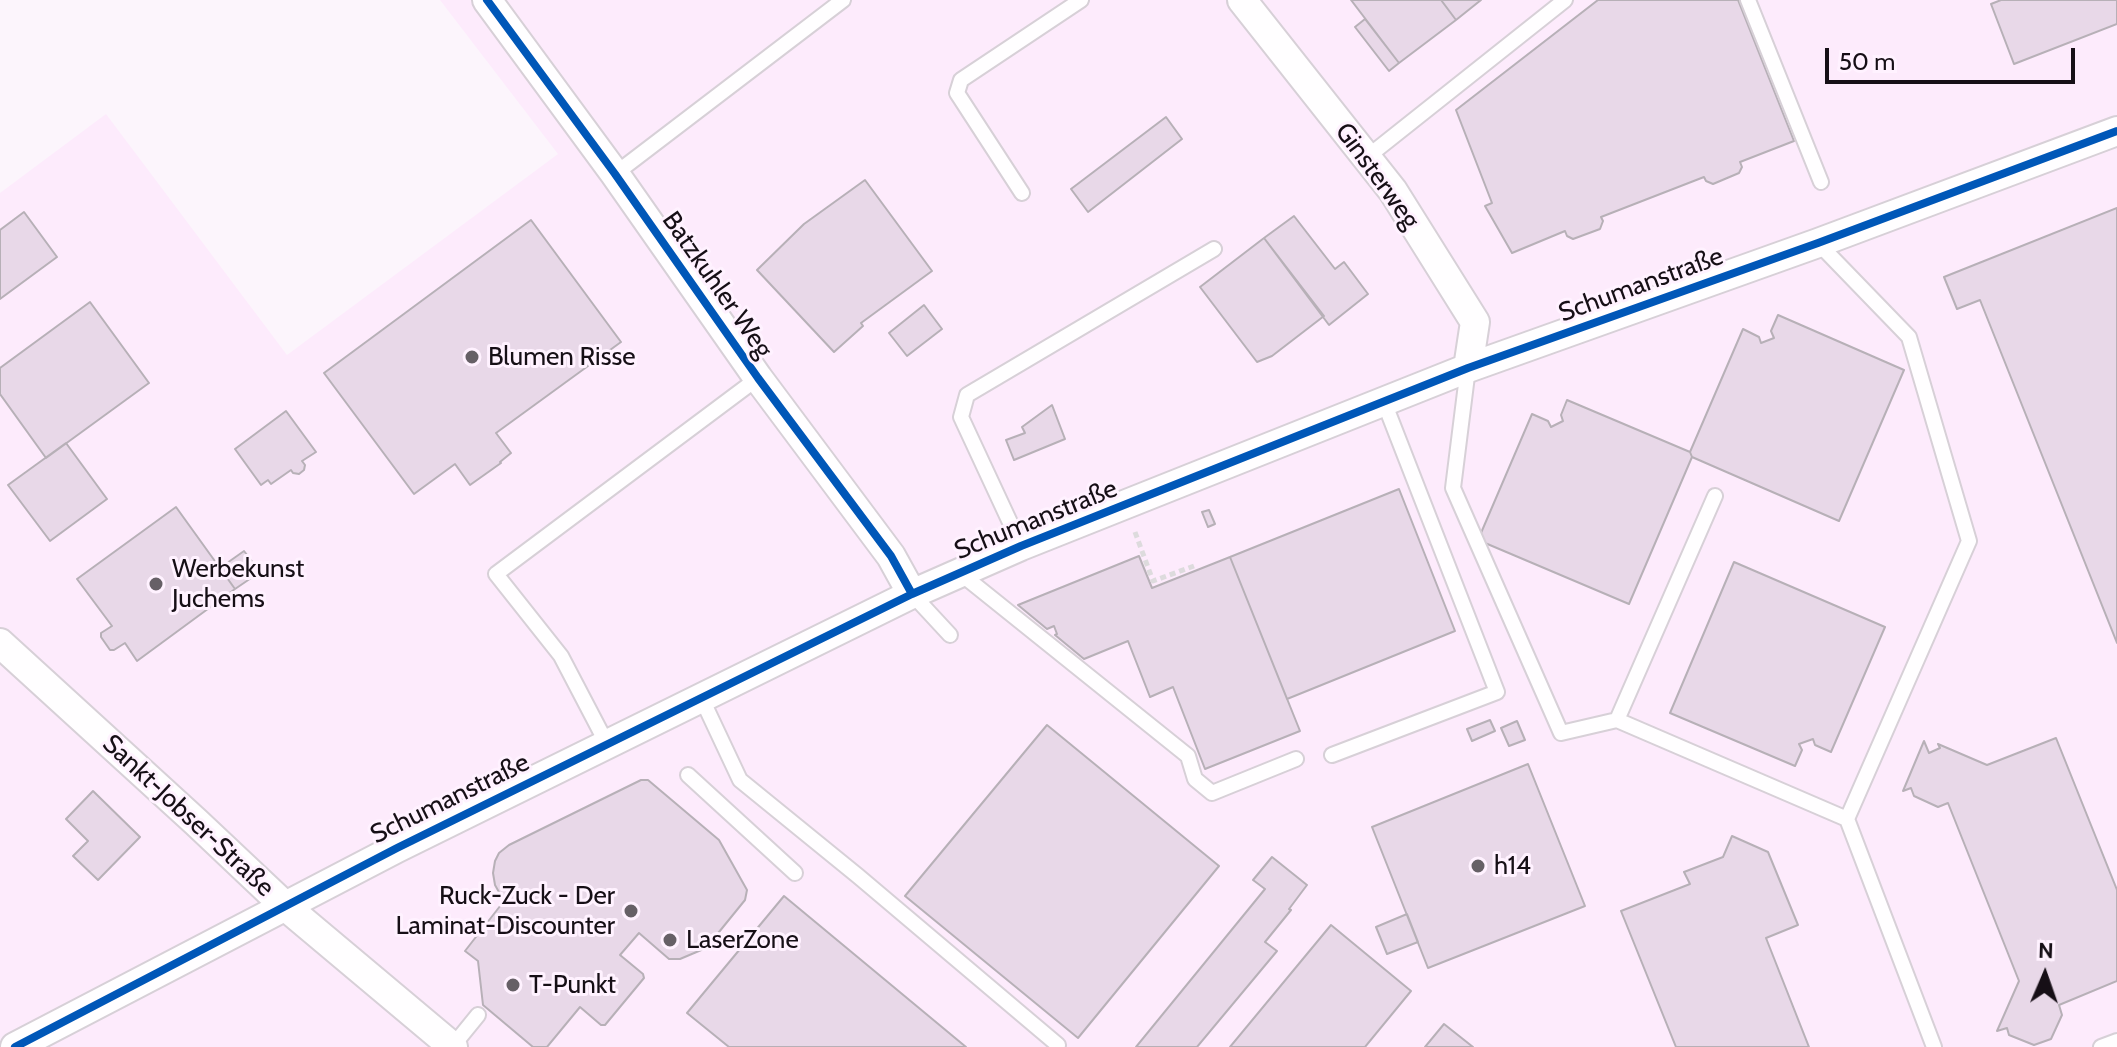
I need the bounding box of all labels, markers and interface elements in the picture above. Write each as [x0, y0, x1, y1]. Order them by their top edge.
scale bar [1829, 32, 2079, 82]
text: 50 m [1839, 47, 1895, 76]
street label: Ginsterweg [1328, 117, 1426, 235]
street label: Batzkuhler Weg [655, 206, 779, 364]
street label: Schumanstraße [1555, 241, 1727, 329]
place label: Blumen Risse [488, 341, 635, 373]
marker: Blumen Risse [463, 348, 481, 366]
street label: Schumanstraße [950, 473, 1122, 567]
place label: Werbekunst Juchems [172, 553, 304, 614]
marker: Werbekunst Juchems [147, 575, 165, 593]
street label: Sankt-Jobser-Straße [96, 728, 280, 904]
street label: Schumanstraße [366, 747, 534, 851]
place label: h14 [1494, 850, 1531, 882]
marker: h14 [1469, 857, 1487, 875]
place label: Ruck-Zuck - Der Laminat-Discounter [396, 880, 615, 942]
marker: Ruck-Zuck - Der Laminat-Discounter [622, 902, 640, 920]
place label: LaserZone [686, 924, 799, 956]
marker: LaserZone [661, 931, 679, 949]
north arrow [2005, 935, 2085, 1015]
text: N [2038, 937, 2054, 964]
place label: T-Punkt [529, 969, 616, 1001]
marker: T-Punkt [504, 976, 522, 994]

